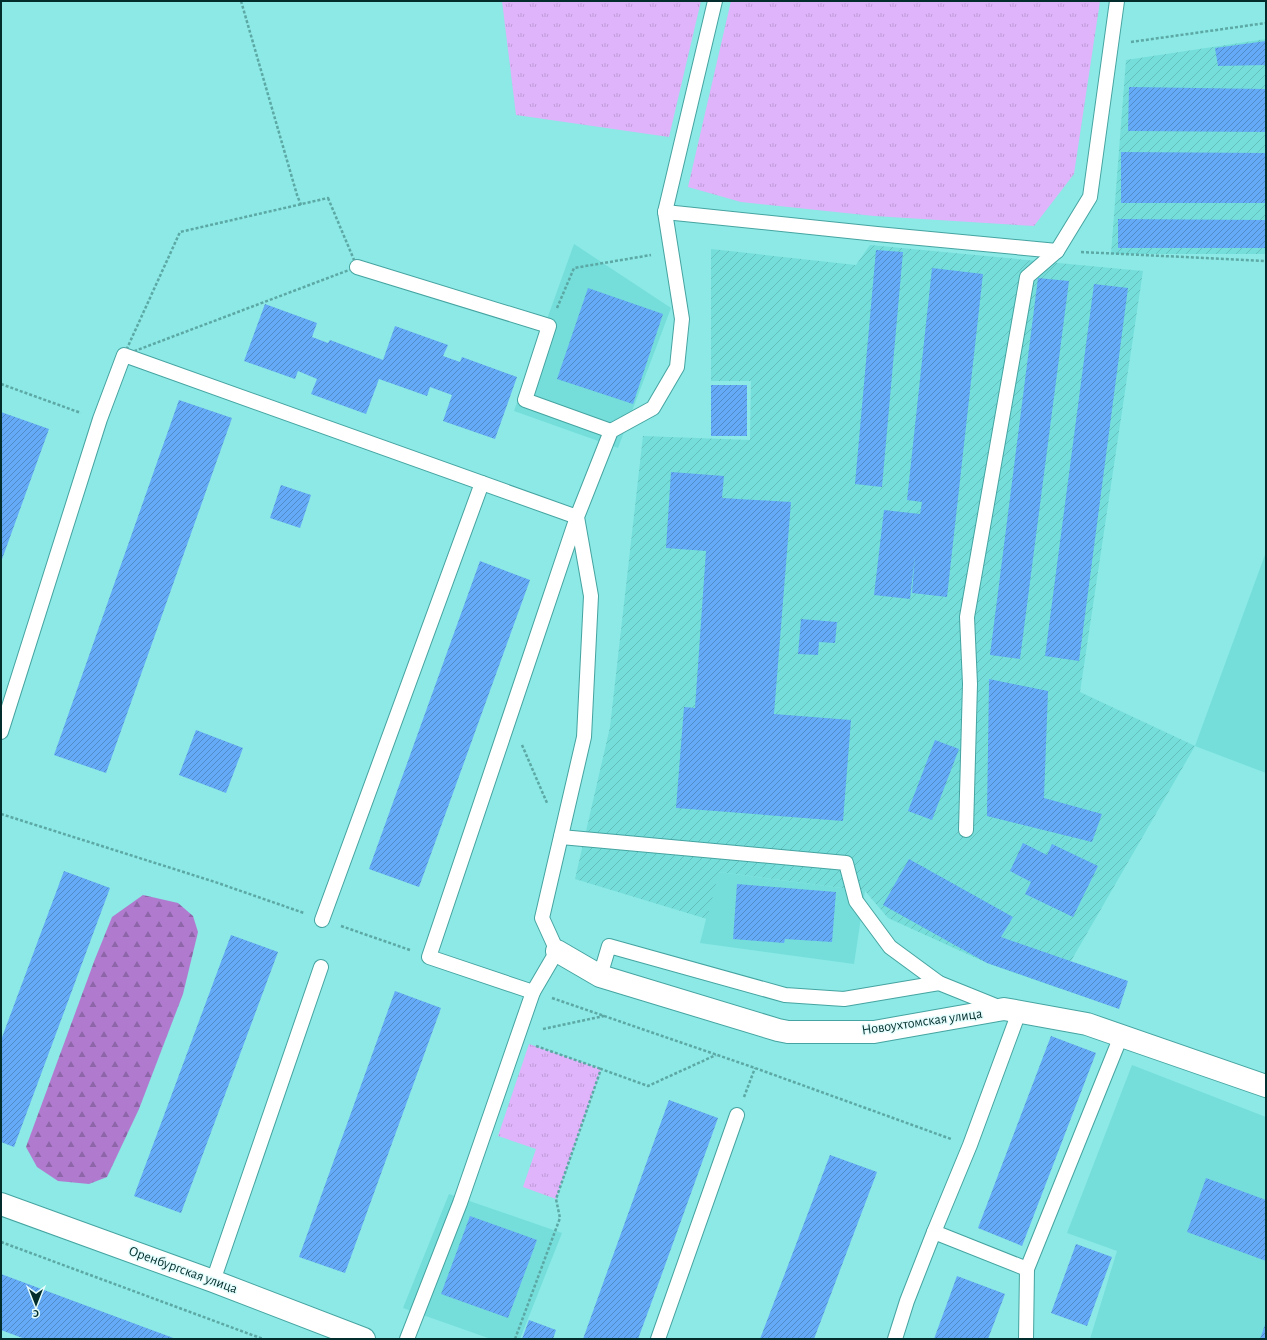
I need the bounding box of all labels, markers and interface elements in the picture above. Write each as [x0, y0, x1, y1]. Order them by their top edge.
street label: Новоухтомская улица [861, 1007, 984, 1037]
street label: Оренбургская улица [127, 1244, 240, 1296]
north arrow [16, 1284, 56, 1324]
text: С [33, 1308, 39, 1319]

